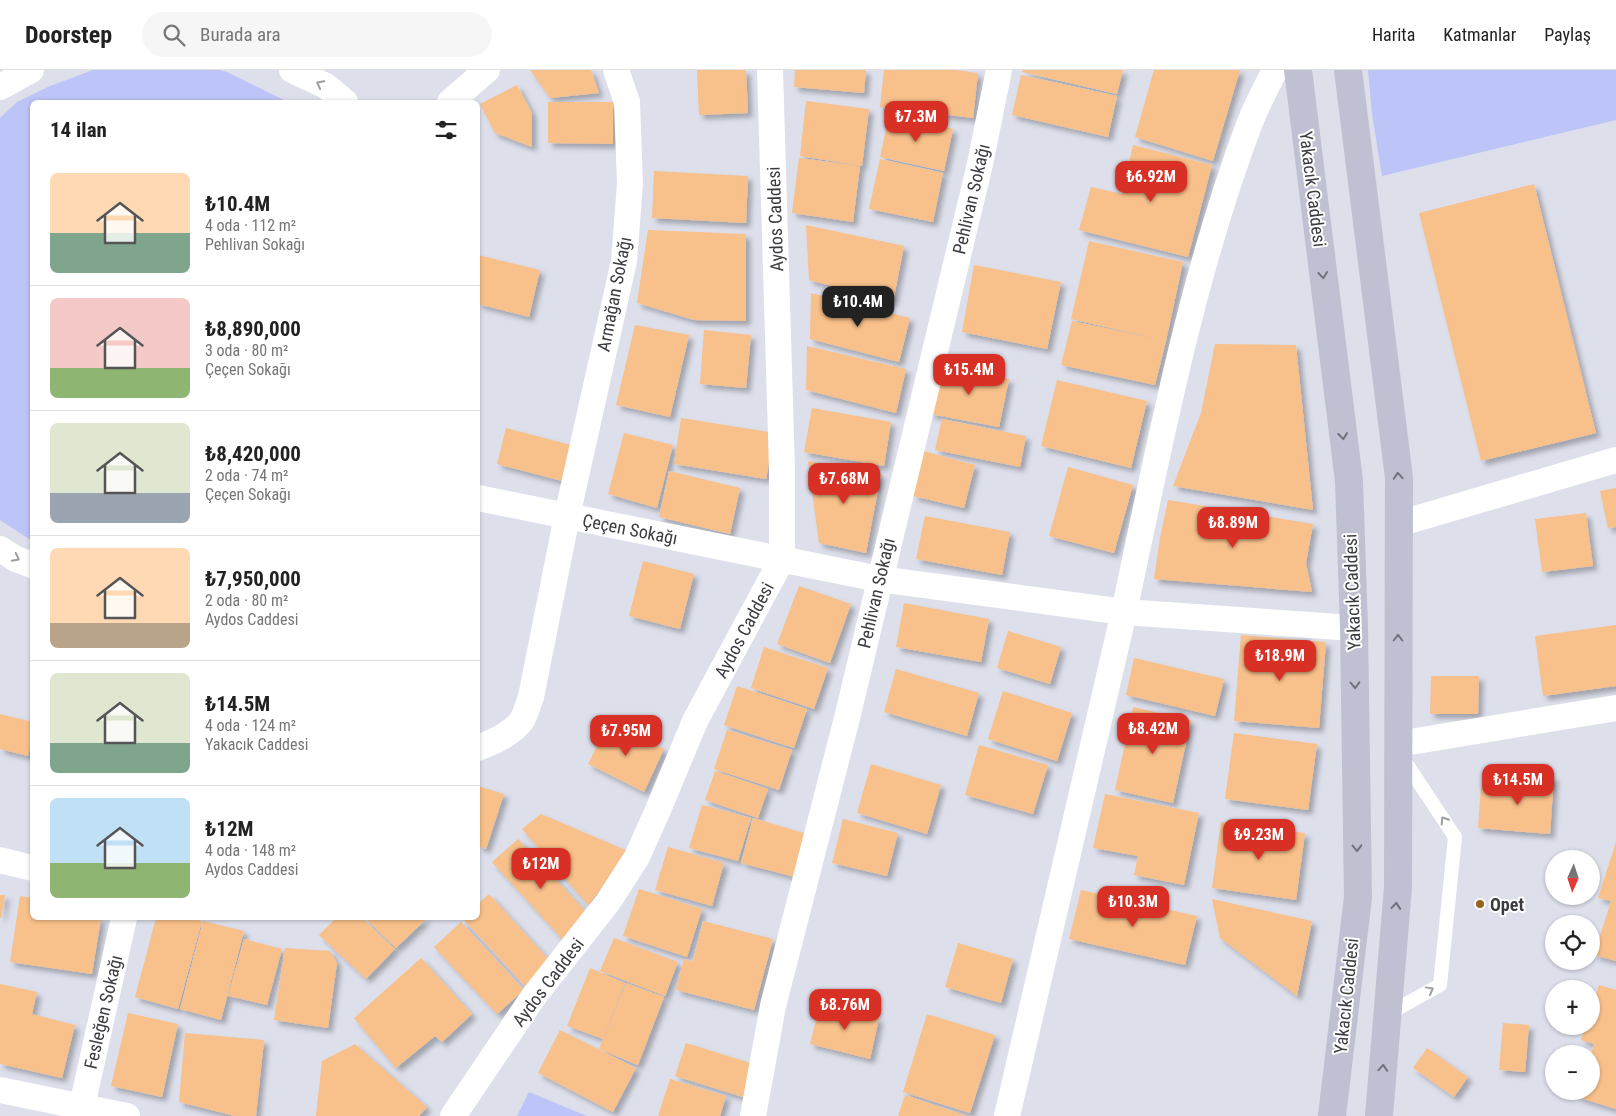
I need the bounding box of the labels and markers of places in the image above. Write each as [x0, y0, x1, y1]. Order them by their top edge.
pin: ₺7.3M [881, 100, 951, 143]
pin: ₺6.92M [1110, 160, 1192, 203]
pin: ₺10.4M [817, 286, 899, 328]
pin: ₺15.4M [928, 354, 1010, 396]
pin: ₺7.68M [803, 462, 885, 505]
pin: ₺8.89M [1192, 506, 1274, 549]
pin: ₺18.9M [1239, 640, 1321, 682]
pin: ₺8.42M [1112, 712, 1194, 755]
pin: ₺7.95M [585, 714, 667, 757]
pin: ₺14.5M [1477, 764, 1559, 806]
pin: ₺9.23M [1218, 818, 1300, 861]
pin: ₺12M [511, 848, 571, 890]
pin: ₺10.3M [1092, 886, 1174, 928]
place label: Opet [1490, 894, 1524, 915]
marker: Opet [1474, 898, 1486, 910]
pin: ₺8.76M [804, 988, 886, 1031]

